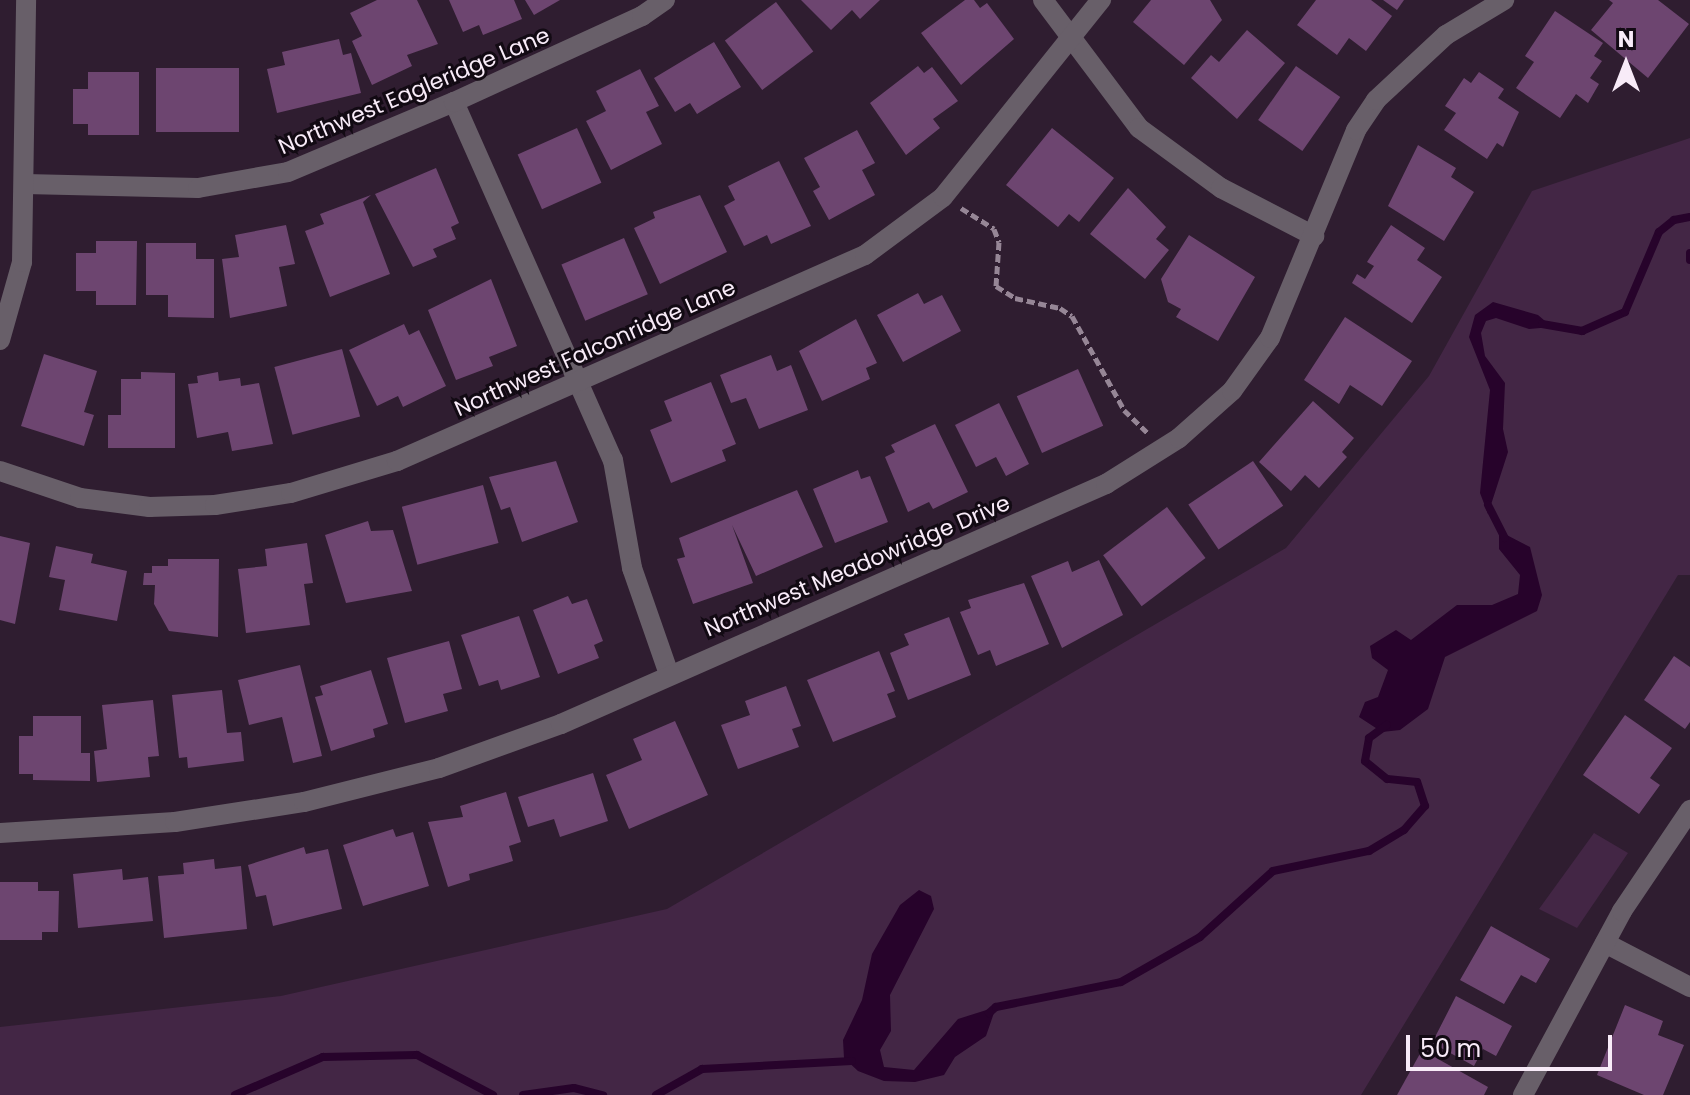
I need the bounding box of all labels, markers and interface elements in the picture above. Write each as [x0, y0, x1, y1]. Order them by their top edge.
street label: Northwest Eagleridge Lane [274, 22, 554, 160]
north arrow [1586, 24, 1666, 104]
text: N [1618, 24, 1634, 55]
street label: Northwest Falconridge Lane [450, 274, 740, 422]
street label: Northwest Meadowridge Drive [700, 490, 1014, 642]
scale bar [1410, 1019, 1616, 1069]
text: 50 m [1420, 1032, 1481, 1065]

